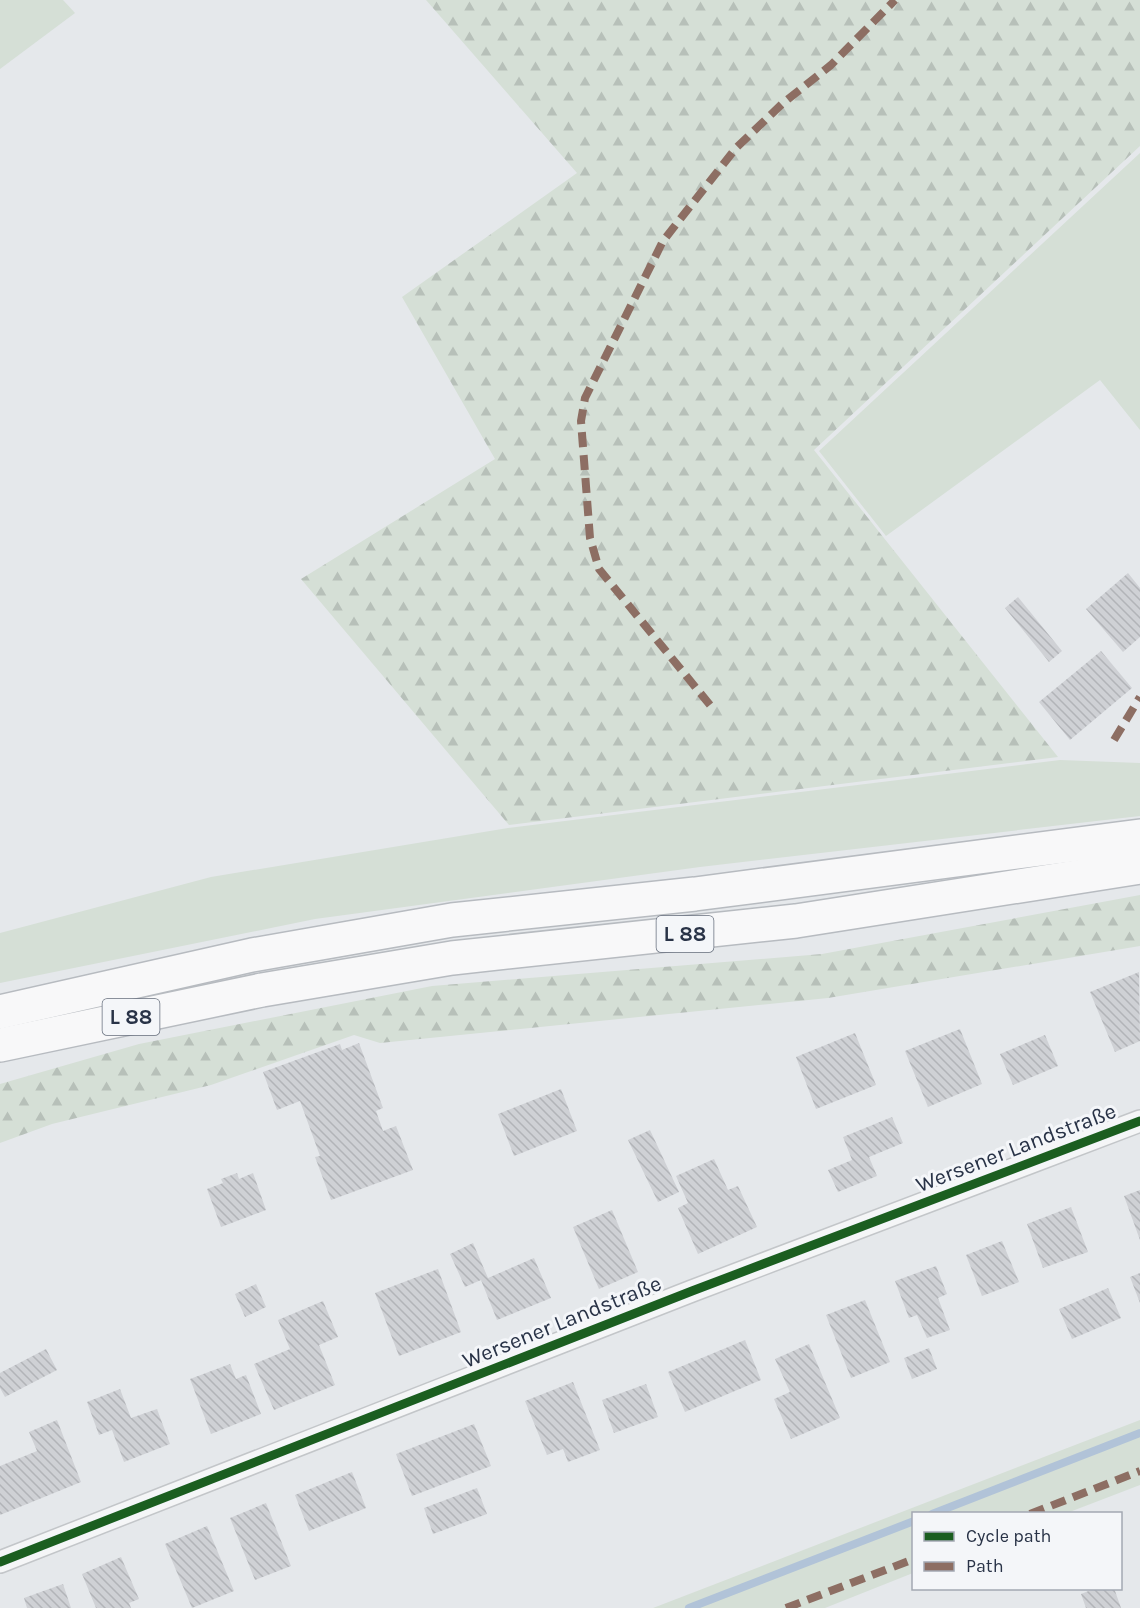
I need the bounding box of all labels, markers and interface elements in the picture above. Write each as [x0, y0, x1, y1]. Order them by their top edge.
road number: L 88 [656, 916, 714, 952]
road number: L 88 [102, 999, 160, 1035]
street label: Wersener Landstraße [912, 1098, 1120, 1198]
street label: Wersener Landstraße [459, 1270, 665, 1374]
legend [912, 1512, 1122, 1590]
text: Cycle path [966, 1525, 1051, 1547]
text: Path [966, 1555, 1004, 1577]

